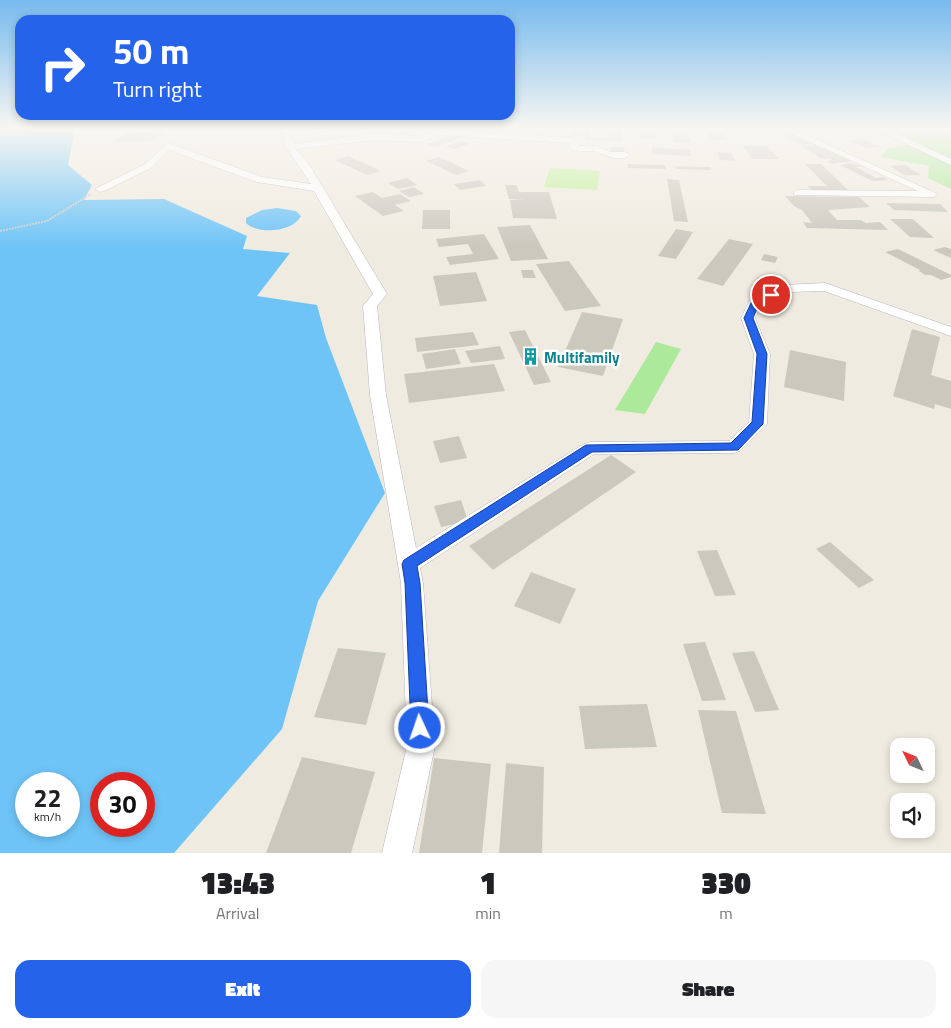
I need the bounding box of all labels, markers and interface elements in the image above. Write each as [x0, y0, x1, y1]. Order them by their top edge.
text: 50 m [113, 24, 189, 78]
icon: right [30, 35, 95, 100]
text: Turn right [113, 72, 202, 106]
pin [750, 274, 792, 316]
icon: arrive [757, 281, 785, 309]
place label: Multifamily [544, 346, 620, 369]
building icon: Multifamily [520, 347, 540, 367]
position arrow [393, 701, 445, 753]
north arrow [890, 738, 935, 782]
map controls [890, 738, 935, 838]
speed limit sign: 30 [90, 772, 155, 837]
text: 22 [33, 779, 62, 817]
button: sound [890, 793, 935, 838]
text: km/h [34, 807, 61, 826]
text: 13:43 [200, 860, 275, 906]
text: 1 [480, 860, 496, 906]
text: 330 [701, 860, 751, 906]
text: Arrival [216, 901, 259, 925]
text: min [475, 901, 501, 925]
text: m [719, 901, 733, 925]
button: Exit [15, 960, 471, 1018]
button: Share [481, 960, 936, 1018]

